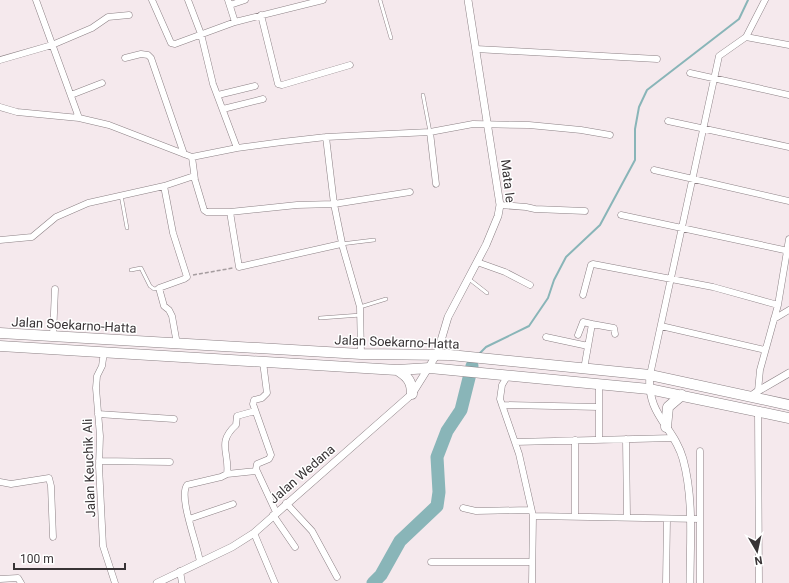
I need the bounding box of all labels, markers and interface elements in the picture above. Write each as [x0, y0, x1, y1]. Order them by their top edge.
street label: Mata Ie [498, 159, 518, 204]
street label: Jalan Soekarno-Hatta [11, 314, 137, 336]
street label: Jalan Soekarno-Hatta [334, 332, 460, 352]
street label: Jalan Keuchik Ali [80, 418, 98, 518]
street label: Jalan Wedana [266, 442, 338, 506]
north arrow [737, 531, 777, 571]
scale bar [14, 545, 125, 571]
text: 100 m [20, 552, 54, 566]
text: N [753, 553, 763, 567]

